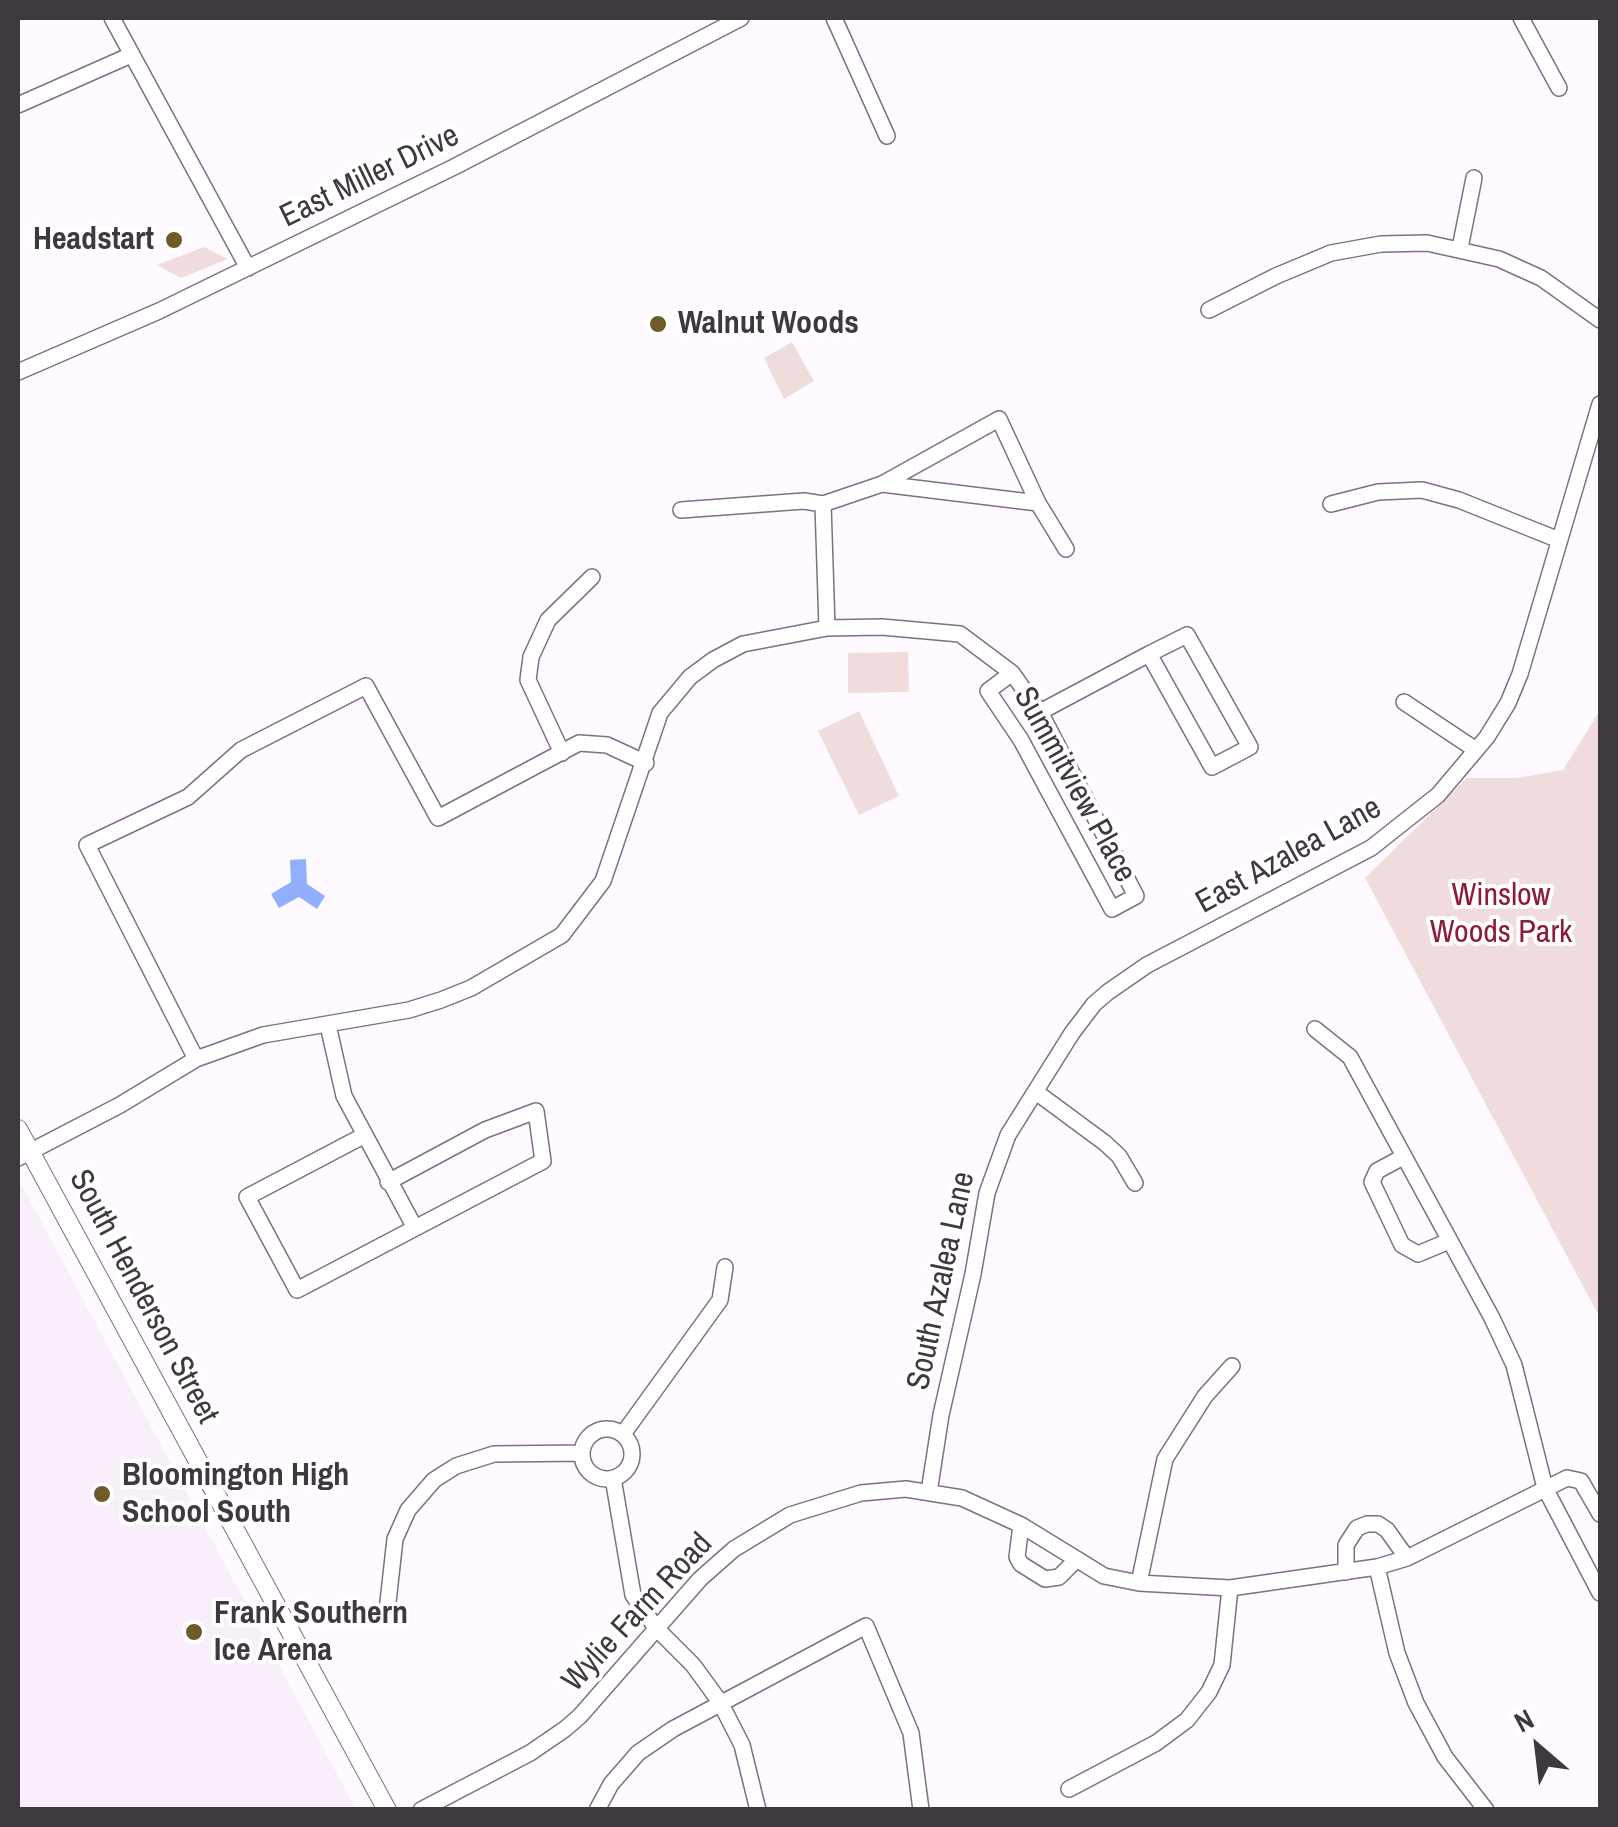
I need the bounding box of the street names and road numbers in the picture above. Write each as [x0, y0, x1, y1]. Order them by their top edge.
street label: East Miller Drive [274, 117, 466, 237]
street label: Summitview Place [1005, 681, 1143, 889]
street label: East Azalea Lane [1190, 789, 1388, 923]
street label: South Henderson Street [60, 1164, 226, 1430]
street label: South Azalea Lane [900, 1169, 984, 1393]
street label: Wylie Farm Road [555, 1526, 721, 1700]

